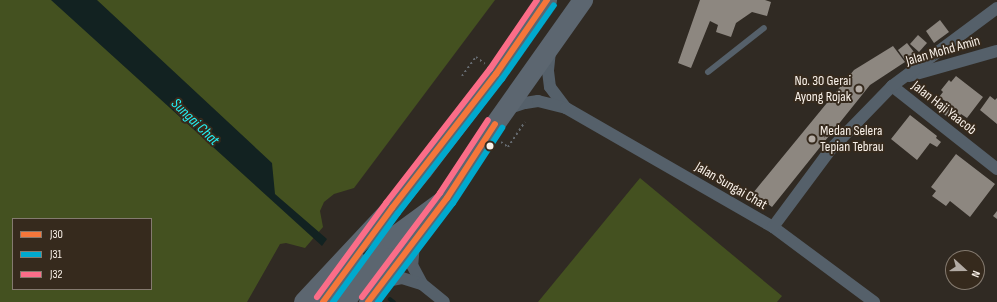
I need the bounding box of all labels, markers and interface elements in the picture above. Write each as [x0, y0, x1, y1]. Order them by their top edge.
street label: Jalan Mohd Amin [904, 32, 982, 70]
place label: No. 30 Gerai Ayong Rojak [795, 73, 851, 106]
street label: Jalan Haji Yaacob [908, 78, 980, 138]
marker: No. 30 Gerai Ayong Rojak [854, 84, 864, 94]
water label: Sungai Chat [167, 95, 223, 149]
place label: Medan Selera Tepian Tebrau [820, 123, 884, 156]
marker: Medan Selera Tepian Tebrau [807, 134, 817, 144]
unlabelled marker [485, 141, 495, 151]
street label: Jalan Sungai Chat [692, 159, 770, 213]
legend [12, 218, 152, 290]
text: J30 [50, 227, 63, 242]
text: J31 [50, 247, 62, 262]
north arrow [945, 250, 985, 290]
text: J32 [50, 267, 62, 282]
text: N [969, 269, 983, 279]

